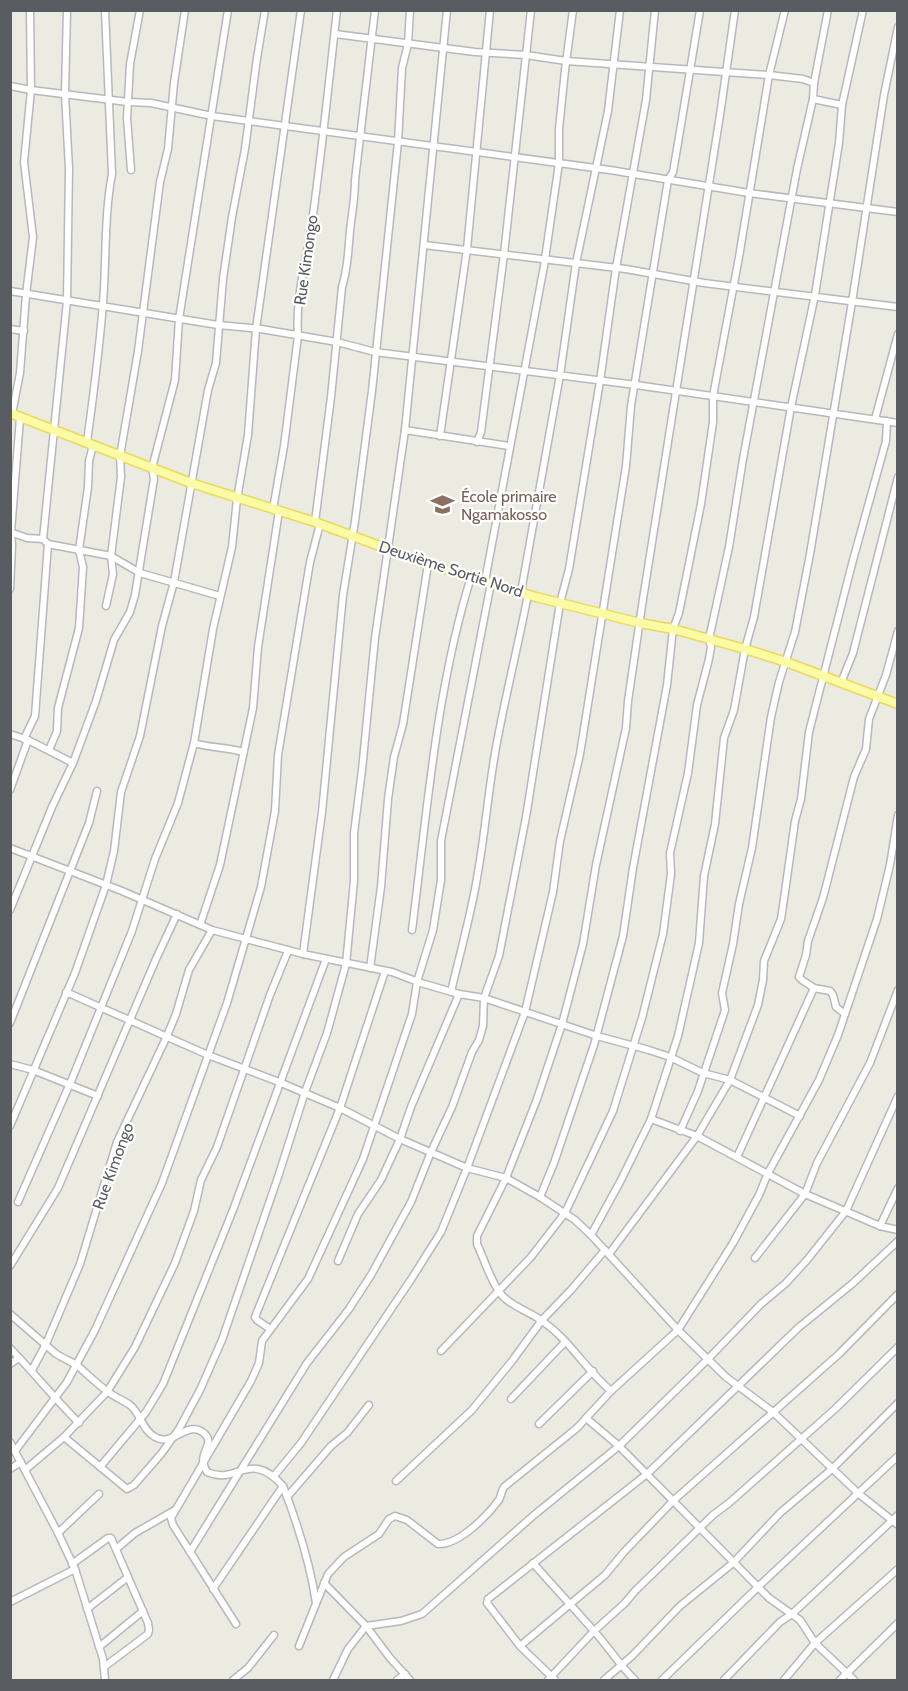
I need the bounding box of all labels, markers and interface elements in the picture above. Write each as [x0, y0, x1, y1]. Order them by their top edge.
street label: Rue Kimongo [290, 213, 322, 306]
place label: École primaire Ngamakosso [461, 487, 557, 524]
school or university icon: École primaire Ngamakosso [430, 492, 456, 518]
street label: Deuxième Sortie Nord [377, 537, 525, 601]
street label: Rue Kimongo [89, 1120, 138, 1212]

